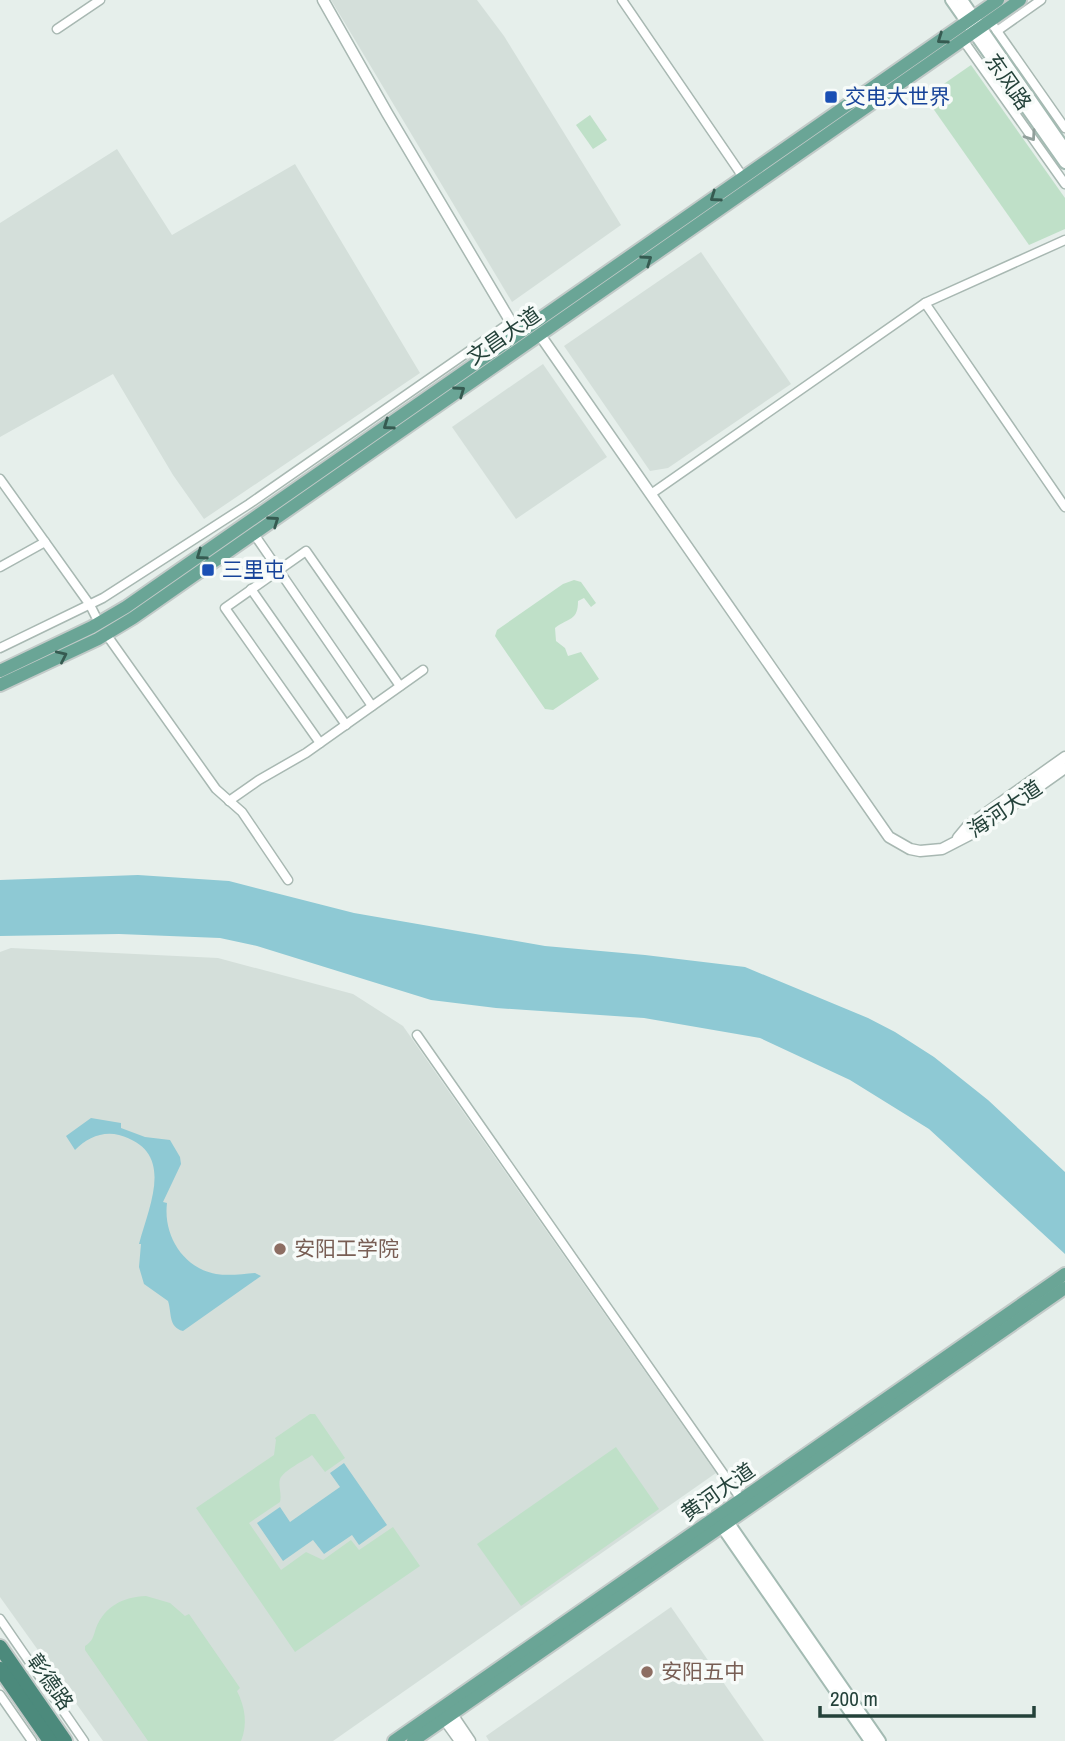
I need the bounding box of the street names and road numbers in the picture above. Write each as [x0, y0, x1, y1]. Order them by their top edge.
street label: 东风路 [978, 48, 1038, 116]
street label: 文昌大道 [461, 300, 546, 372]
street label: 海河大道 [962, 773, 1048, 844]
street label: 黄河大道 [675, 1456, 760, 1528]
street label: 彰德路 [20, 1648, 80, 1716]

